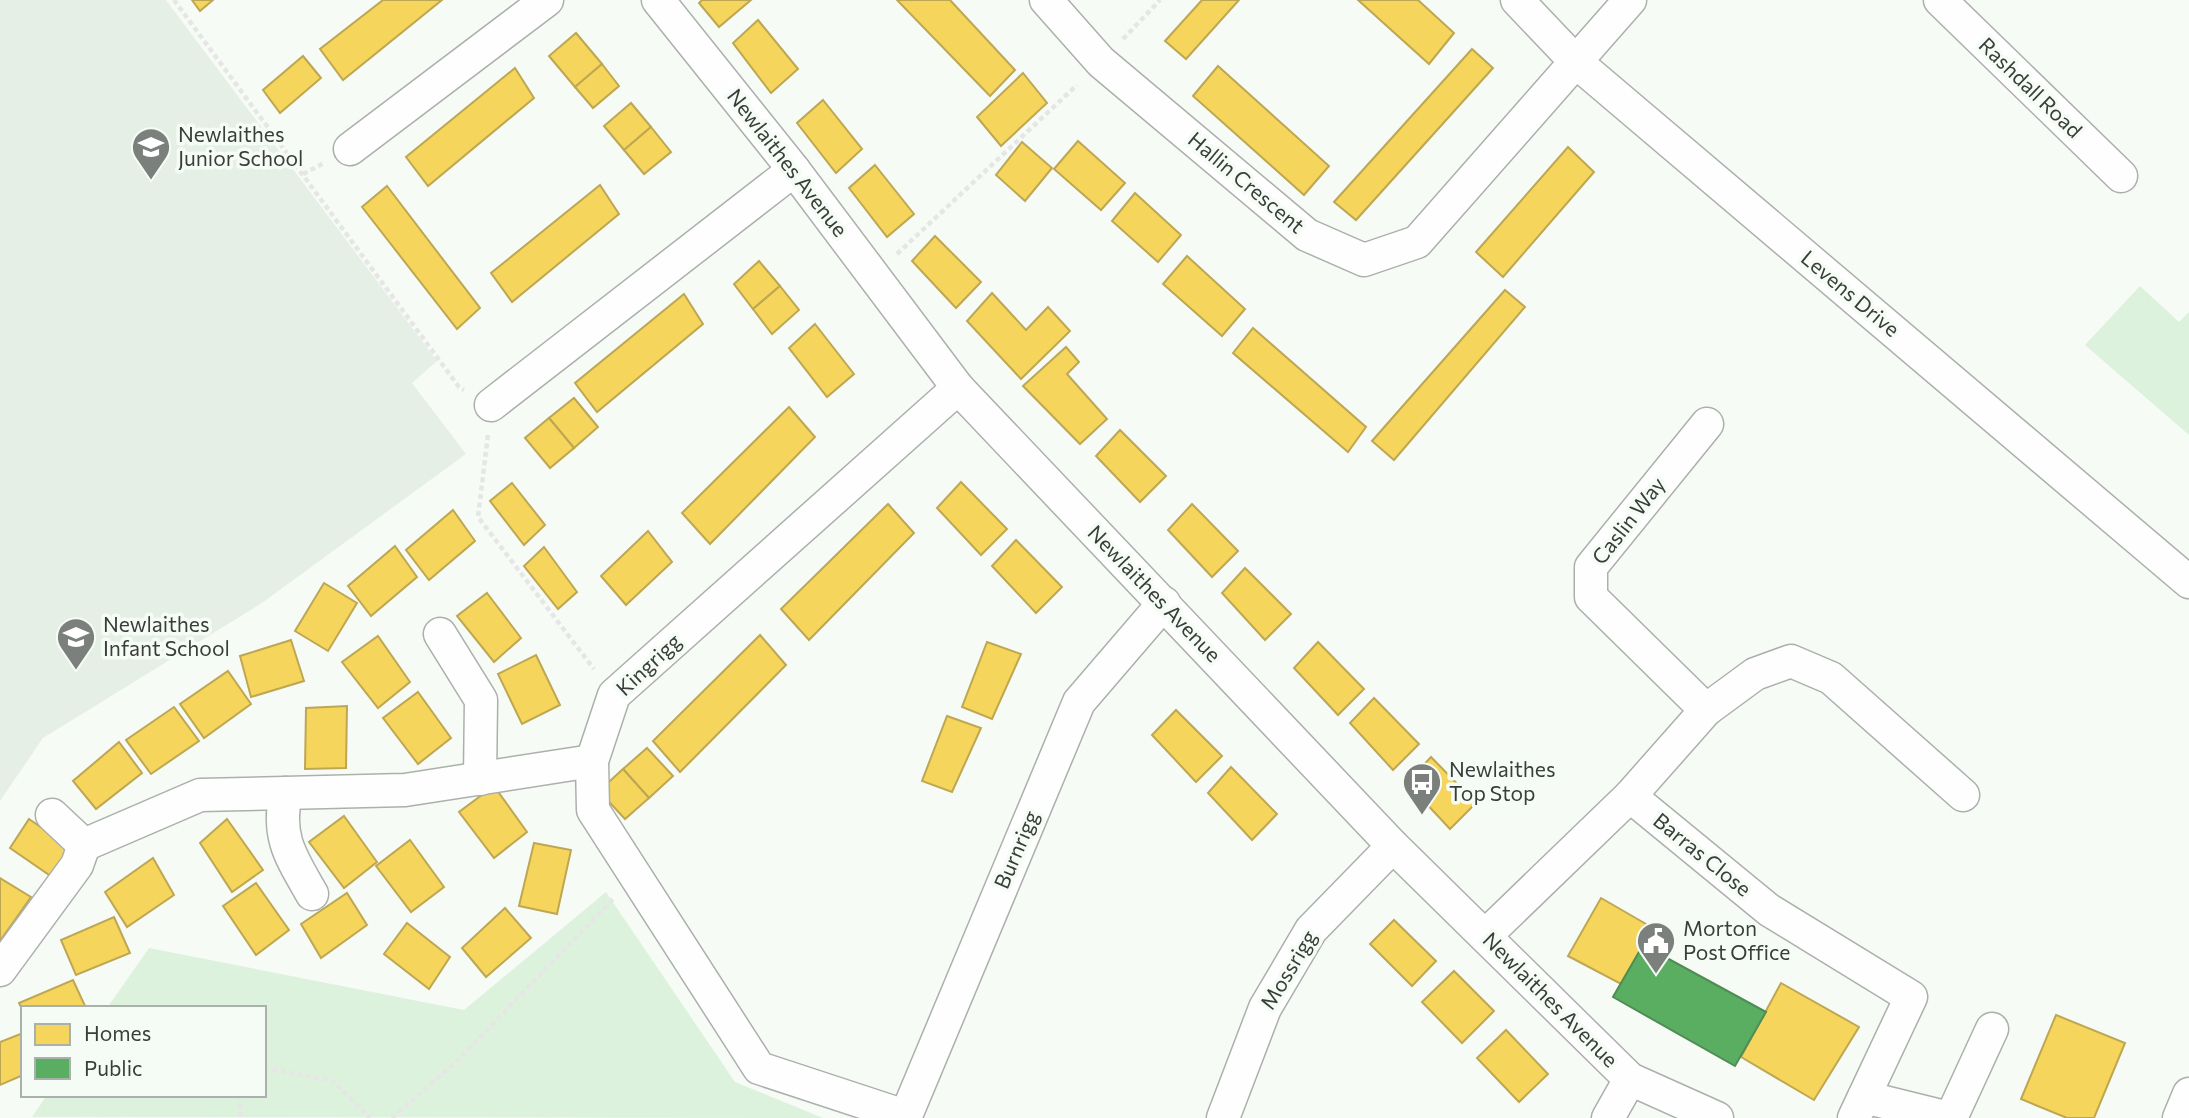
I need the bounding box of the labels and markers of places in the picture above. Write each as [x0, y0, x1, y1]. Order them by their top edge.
place label: Newlaithes Junior School [178, 121, 303, 170]
school or university icon: Newlaithes Junior School [130, 126, 172, 181]
place label: Newlaithes Infant School [103, 611, 230, 660]
school or university icon: Newlaithes Infant School [55, 616, 97, 671]
place label: Newlaithes Top Stop [1449, 756, 1555, 805]
bus stop icon: Newlaithes Top Stop [1401, 761, 1443, 816]
place label: Morton Post Office [1683, 915, 1790, 964]
public building icon: Morton Post Office [1635, 920, 1677, 975]

